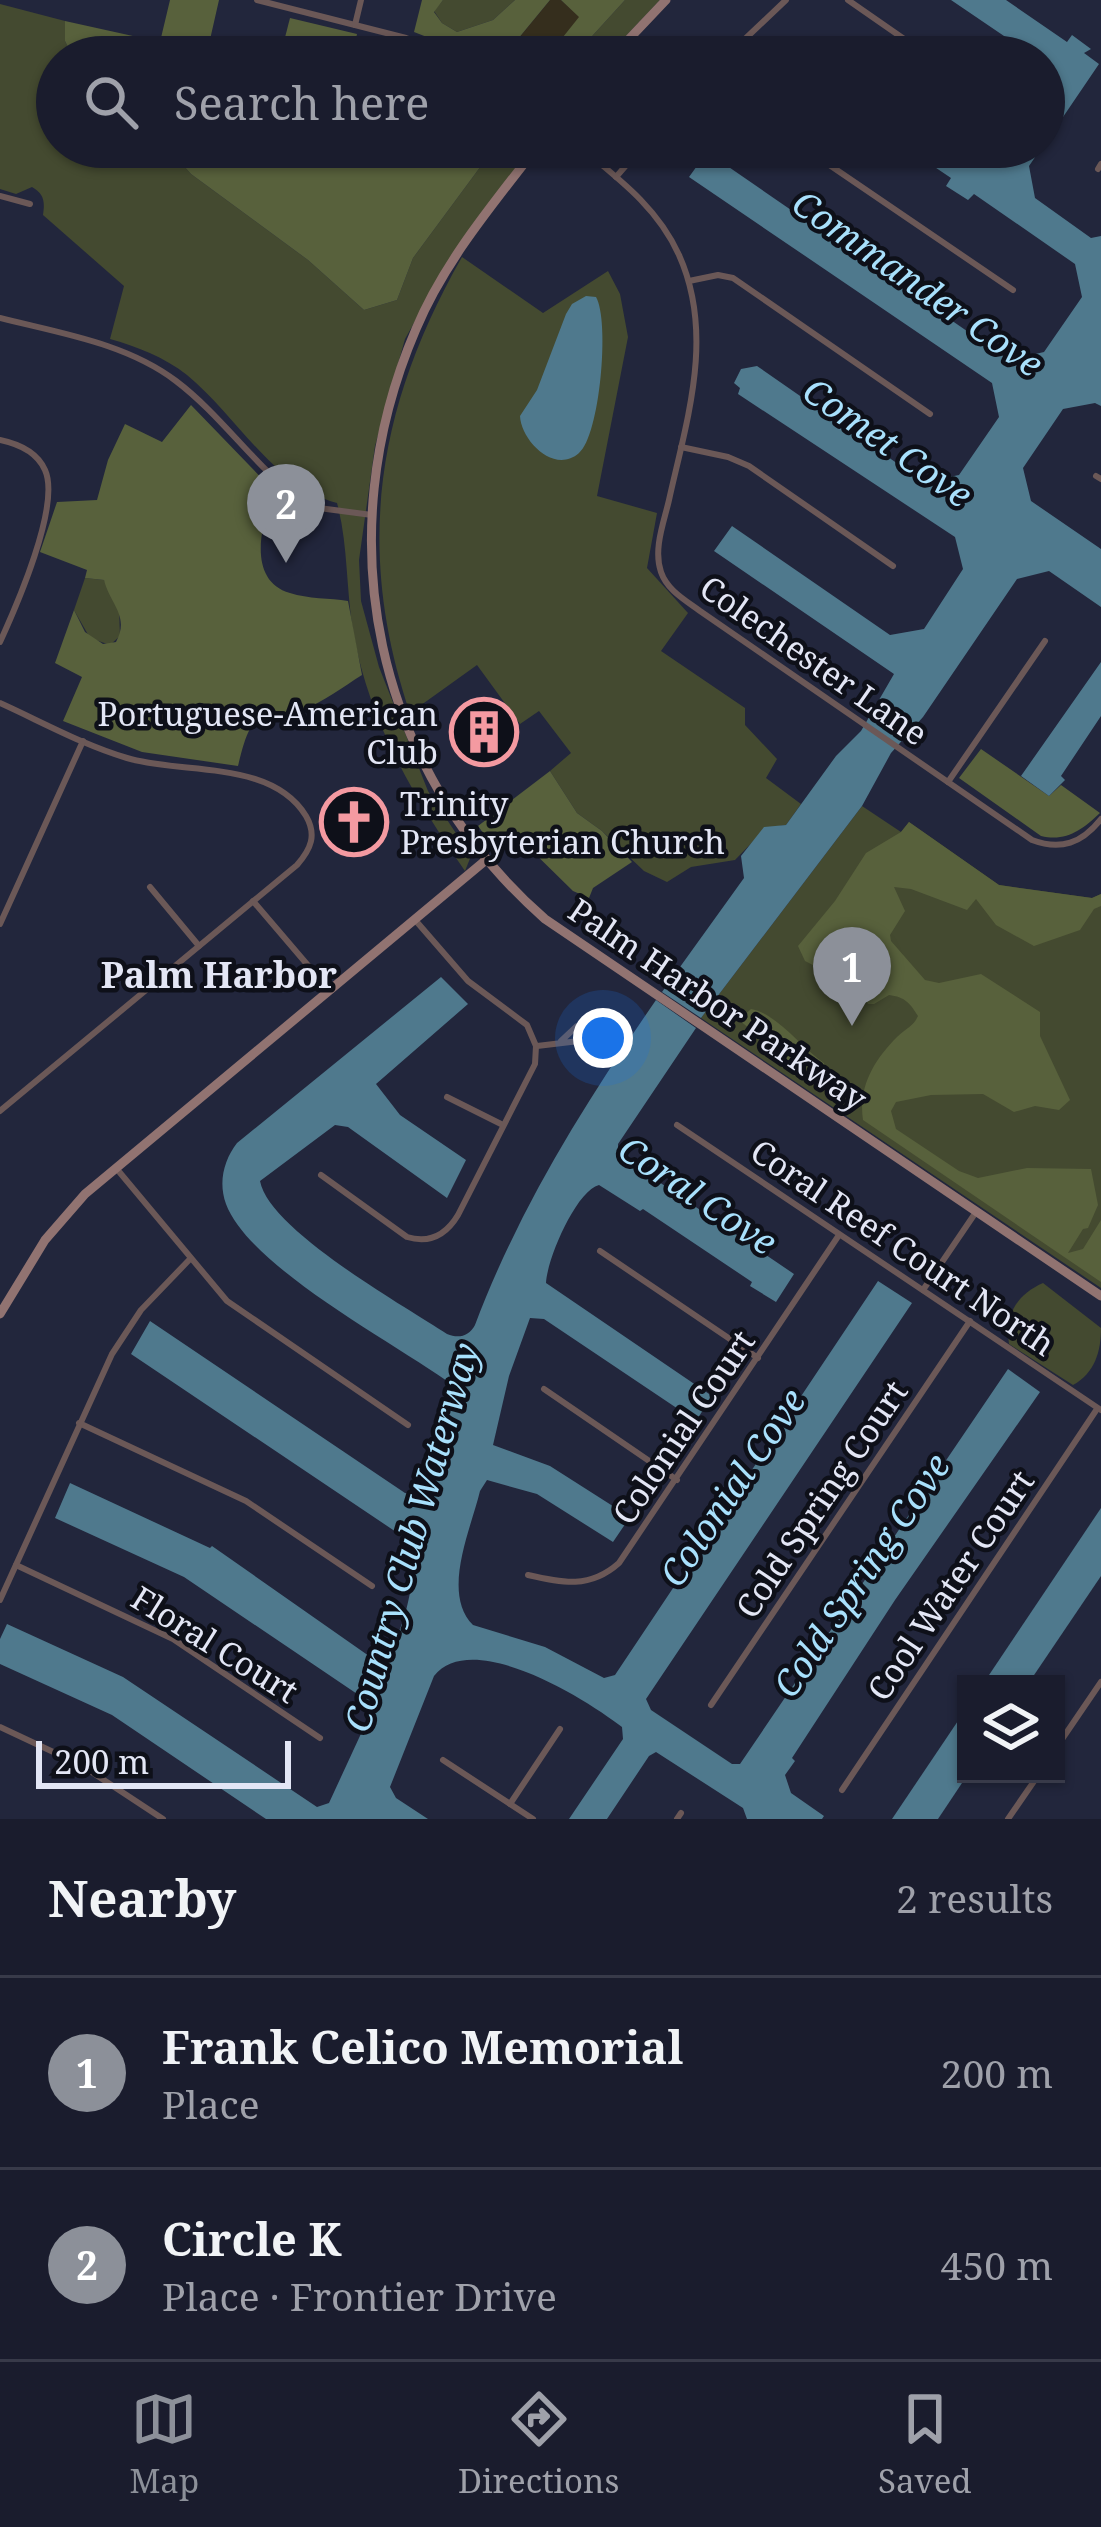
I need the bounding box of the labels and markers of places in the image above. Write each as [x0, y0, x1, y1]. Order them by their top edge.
pin: 2 [247, 464, 325, 563]
place label: Portuguese-American Club [97, 691, 438, 774]
building icon: Portuguese-American Club [449, 697, 519, 767]
place label: Trinity Presbyterian Church [400, 781, 725, 864]
church icon: Trinity Presbyterian Church [319, 787, 389, 857]
pin: 1 [813, 927, 891, 1026]

